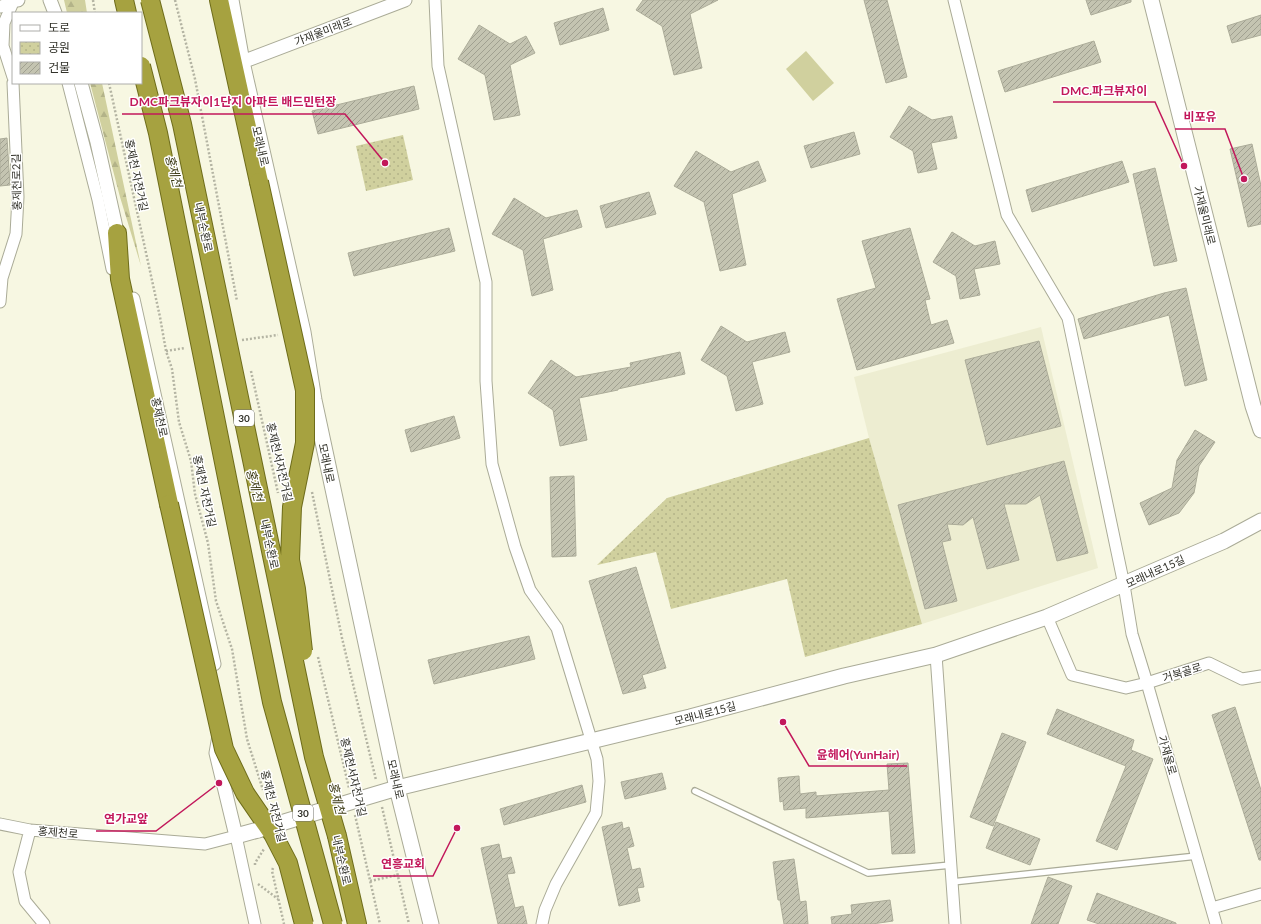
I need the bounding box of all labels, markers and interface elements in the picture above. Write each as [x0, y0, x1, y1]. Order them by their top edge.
legend [12, 12, 142, 84]
street label: 가재울미래로 [292, 14, 354, 48]
text: 도로 [48, 20, 70, 35]
text: 공원 [48, 40, 70, 55]
text: 건물 [48, 60, 70, 75]
callout: DMC.파크뷰자이 [1053, 78, 1155, 102]
text: DMC.파크뷰자이 [1061, 83, 1147, 98]
callout: DMC파크뷰자이1단지 아파트 배드민턴장 [122, 90, 345, 114]
text: DMC파크뷰자이1단지 아파트 배드민턴장 [130, 94, 336, 109]
callout: 비포유 [1175, 105, 1225, 129]
text: 비포유 [1183, 109, 1217, 124]
street label: 모래내로 [250, 125, 272, 167]
street label: 홍제천 자전거길 [123, 138, 151, 212]
street label: 홍제천로2길 [9, 153, 23, 211]
water label: 홍제천 [162, 153, 186, 191]
street label: 가재울미래로 [1191, 184, 1219, 246]
street label: 내부순환로 [192, 201, 216, 253]
street label: 홍제천로 [149, 396, 171, 438]
road number: 30 [234, 410, 254, 426]
street label: 홍제천서자전거길 [265, 421, 295, 503]
street label: 모래내로 [316, 442, 338, 484]
street label: 홍제천 자전거길 [191, 454, 219, 528]
water label: 홍제천 [243, 467, 267, 505]
street label: 내부순환로 [258, 518, 282, 570]
street label: 모래내로15길 [1123, 552, 1187, 590]
street label: 거북골로 [1161, 660, 1203, 684]
street label: 모래내로15길 [673, 699, 737, 727]
street label: 가재울로 [1156, 734, 1180, 776]
street label: 홍제천서자전거길 [338, 736, 370, 818]
callout: 윤헤어(YunHair) [809, 742, 907, 766]
text: 윤헤어(YunHair) [817, 747, 899, 762]
street label: 모래내로 [385, 758, 407, 800]
street label: 홍제천 자전거길 [259, 769, 289, 843]
water label: 홍제천 [326, 780, 348, 816]
road number: 30 [293, 805, 313, 821]
callout: 연가교앞 [96, 807, 156, 831]
text: 연가교앞 [104, 811, 148, 826]
street label: 홍제천로 [37, 824, 79, 840]
street label: 내부순환로 [330, 834, 354, 886]
callout: 연흥교회 [373, 852, 433, 876]
text: 연흥교회 [381, 856, 425, 871]

